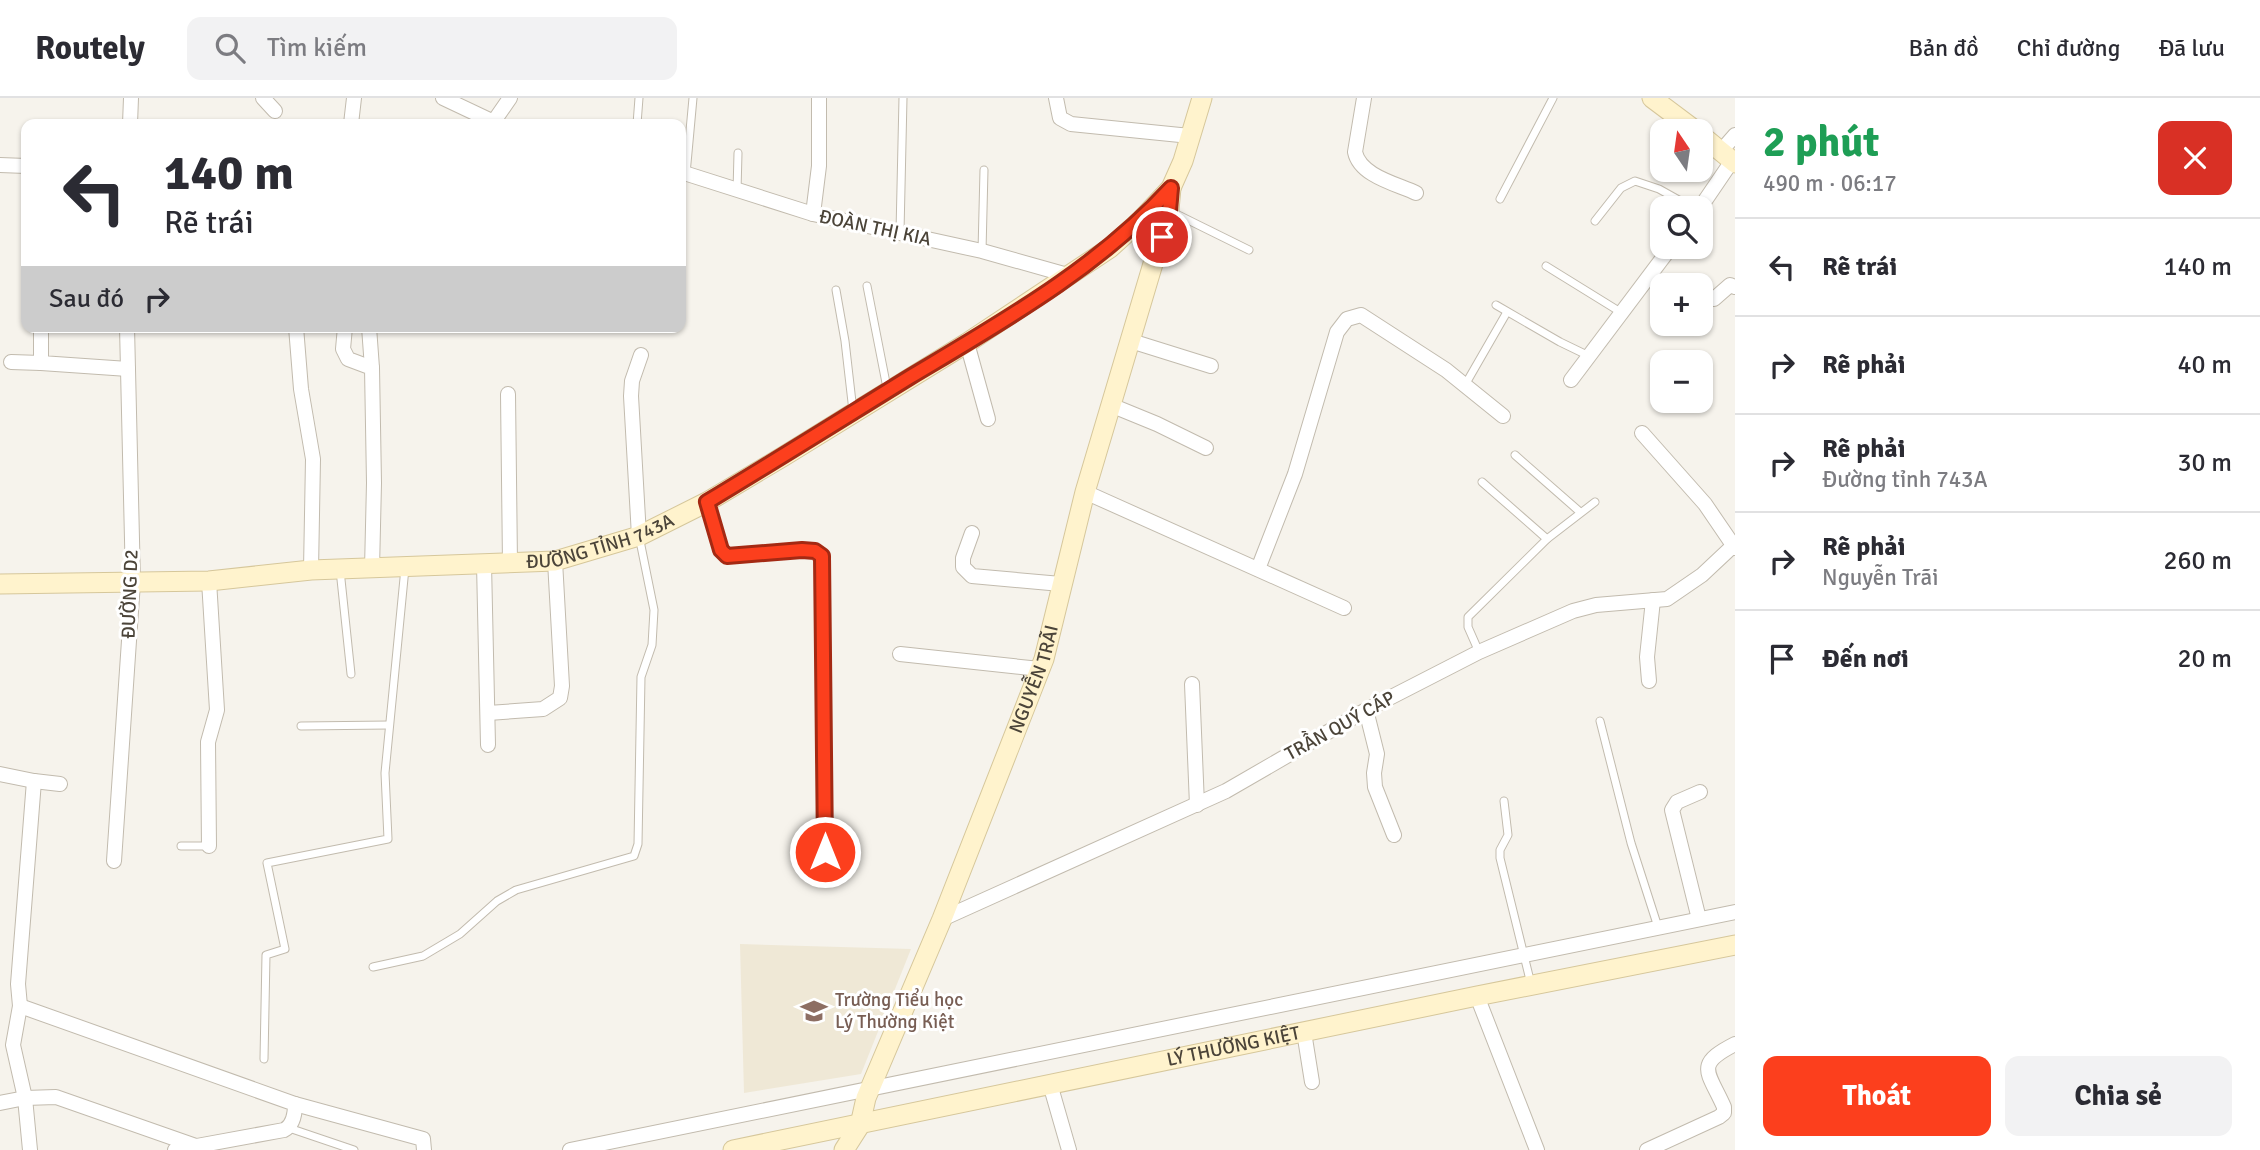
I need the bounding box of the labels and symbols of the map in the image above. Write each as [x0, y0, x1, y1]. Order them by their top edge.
north arrow [1650, 119, 1713, 182]
street label: ĐOÀN THỊ KIA [817, 204, 934, 252]
pin [1132, 207, 1192, 267]
street label: ĐƯỜNG TỈNH 743A [526, 508, 679, 574]
street label: ĐƯỜNG D2 [116, 549, 144, 639]
street label: NGUYỄN TRÃI [1004, 623, 1064, 737]
street label: TRẦN QUÝ CÁP [1279, 683, 1399, 766]
position arrow [788, 815, 862, 889]
place label: Trường Tiểu học Lý Thường Kiệt [835, 987, 963, 1034]
school or university icon: Trường Tiểu học Lý Thường Kiệt [799, 996, 829, 1026]
street label: LÝ THƯỜNG KIỆT [1165, 1021, 1303, 1072]

